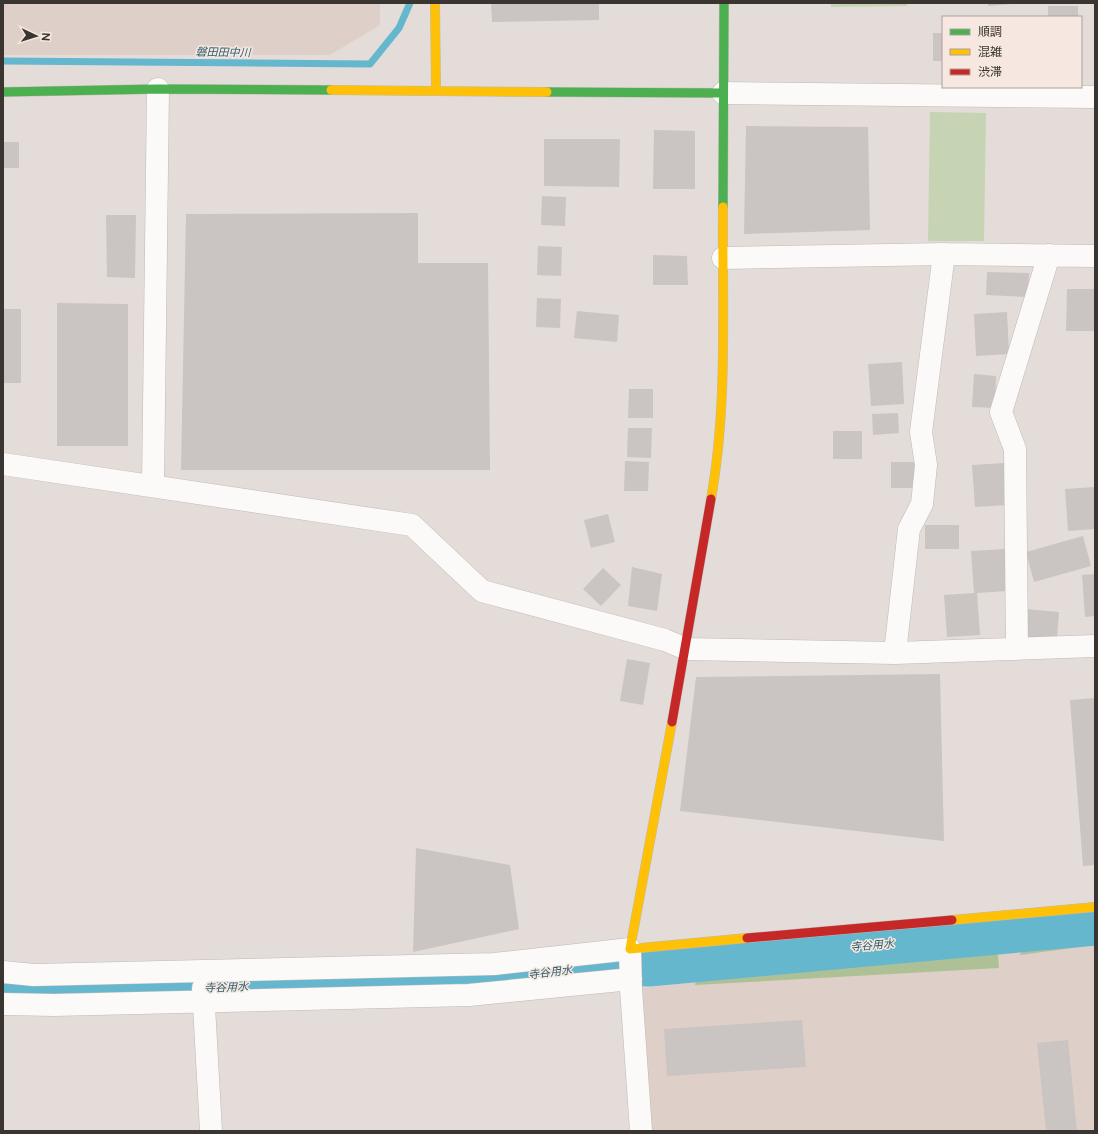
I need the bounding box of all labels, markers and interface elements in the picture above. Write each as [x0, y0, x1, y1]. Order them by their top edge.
north arrow [16, 16, 56, 56]
legend [942, 16, 1082, 88]
text: 順調 [978, 25, 1002, 39]
text: N [40, 32, 52, 41]
text: 混雑 [978, 45, 1002, 59]
water label: 磐田田中川 [195, 46, 252, 58]
text: 渋滞 [978, 65, 1002, 79]
water label: 寺谷用水 [850, 937, 895, 953]
water label: 寺谷用水 [527, 963, 574, 981]
water label: 寺谷用水 [204, 980, 249, 994]

